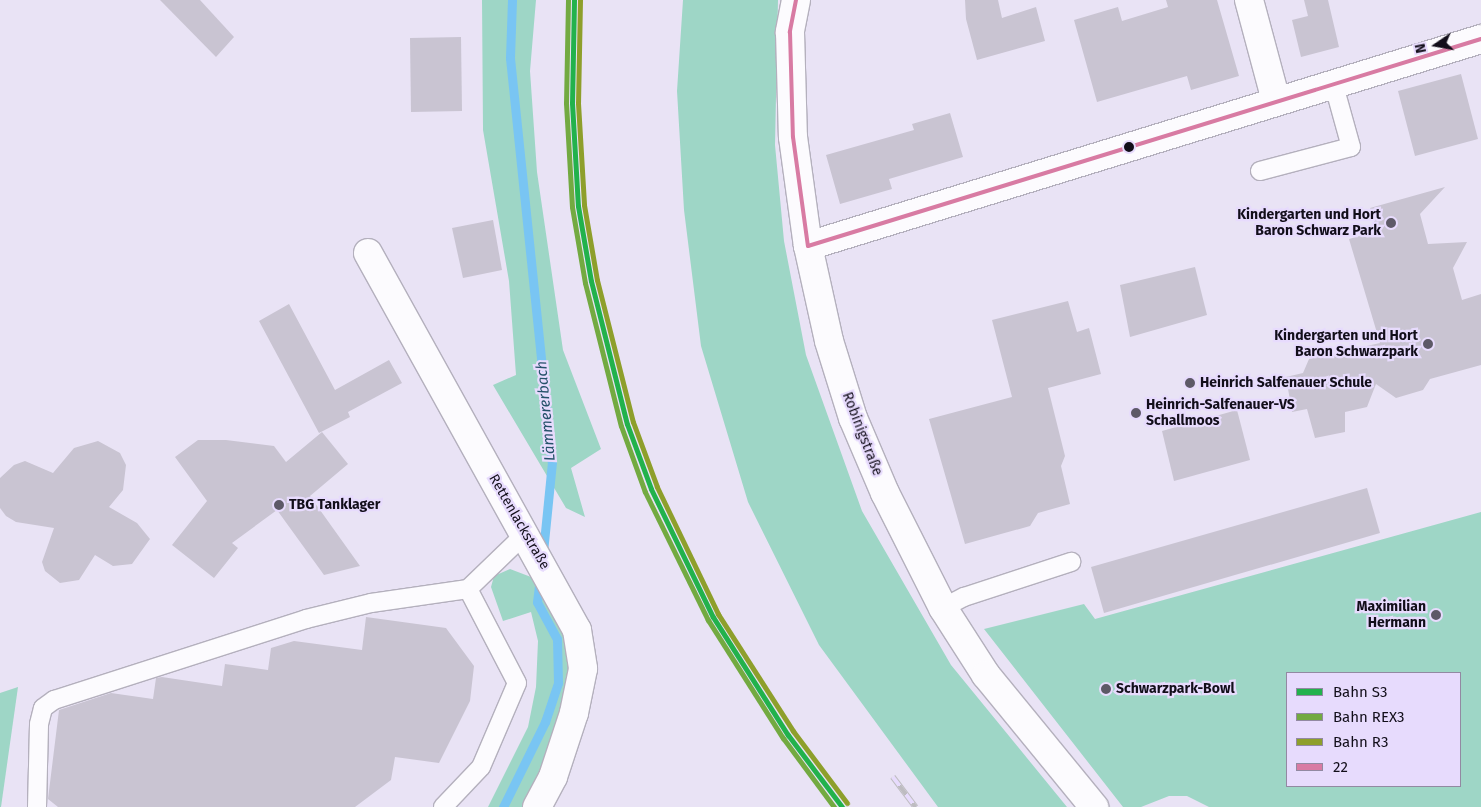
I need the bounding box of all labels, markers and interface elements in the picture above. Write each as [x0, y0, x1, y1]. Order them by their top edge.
north arrow [1411, 20, 1461, 70]
text: N [1412, 42, 1430, 55]
unlabelled marker [1124, 142, 1134, 152]
place label: Kindergarten und Hort Baron Schwarz Park [1237, 207, 1381, 240]
marker: Kindergarten und Hort Baron Schwarz Park [1385, 217, 1397, 229]
place label: Kindergarten und Hort Baron Schwarzpark [1274, 328, 1418, 361]
marker: Kindergarten und Hort Baron Schwarzpark [1422, 338, 1434, 350]
water label: Lämmererbach [533, 360, 559, 462]
place label: Heinrich Salfenauer Schule [1200, 375, 1372, 391]
marker: Heinrich Salfenauer Schule [1184, 377, 1196, 389]
street label: Robinigstraße [838, 390, 886, 478]
place label: Heinrich-Salfenauer-VS Schallmoos [1146, 397, 1295, 430]
marker: Heinrich-Salfenauer-VS Schallmoos [1130, 407, 1142, 419]
street label: Rettenlackstraße [485, 471, 553, 573]
place label: TBG Tanklager [289, 497, 380, 513]
marker: TBG Tanklager [273, 499, 285, 511]
place label: Maximilian Hermann [1357, 599, 1426, 632]
marker: Maximilian Hermann [1430, 609, 1442, 621]
legend [1286, 672, 1461, 787]
place label: Schwarzpark-Bowl [1116, 681, 1235, 697]
marker: Schwarzpark-Bowl [1100, 683, 1112, 695]
text: Bahn S3 [1333, 683, 1388, 701]
text: Bahn REX3 [1333, 708, 1405, 726]
text: Bahn R3 [1333, 733, 1388, 751]
text: 22 [1333, 758, 1348, 776]

